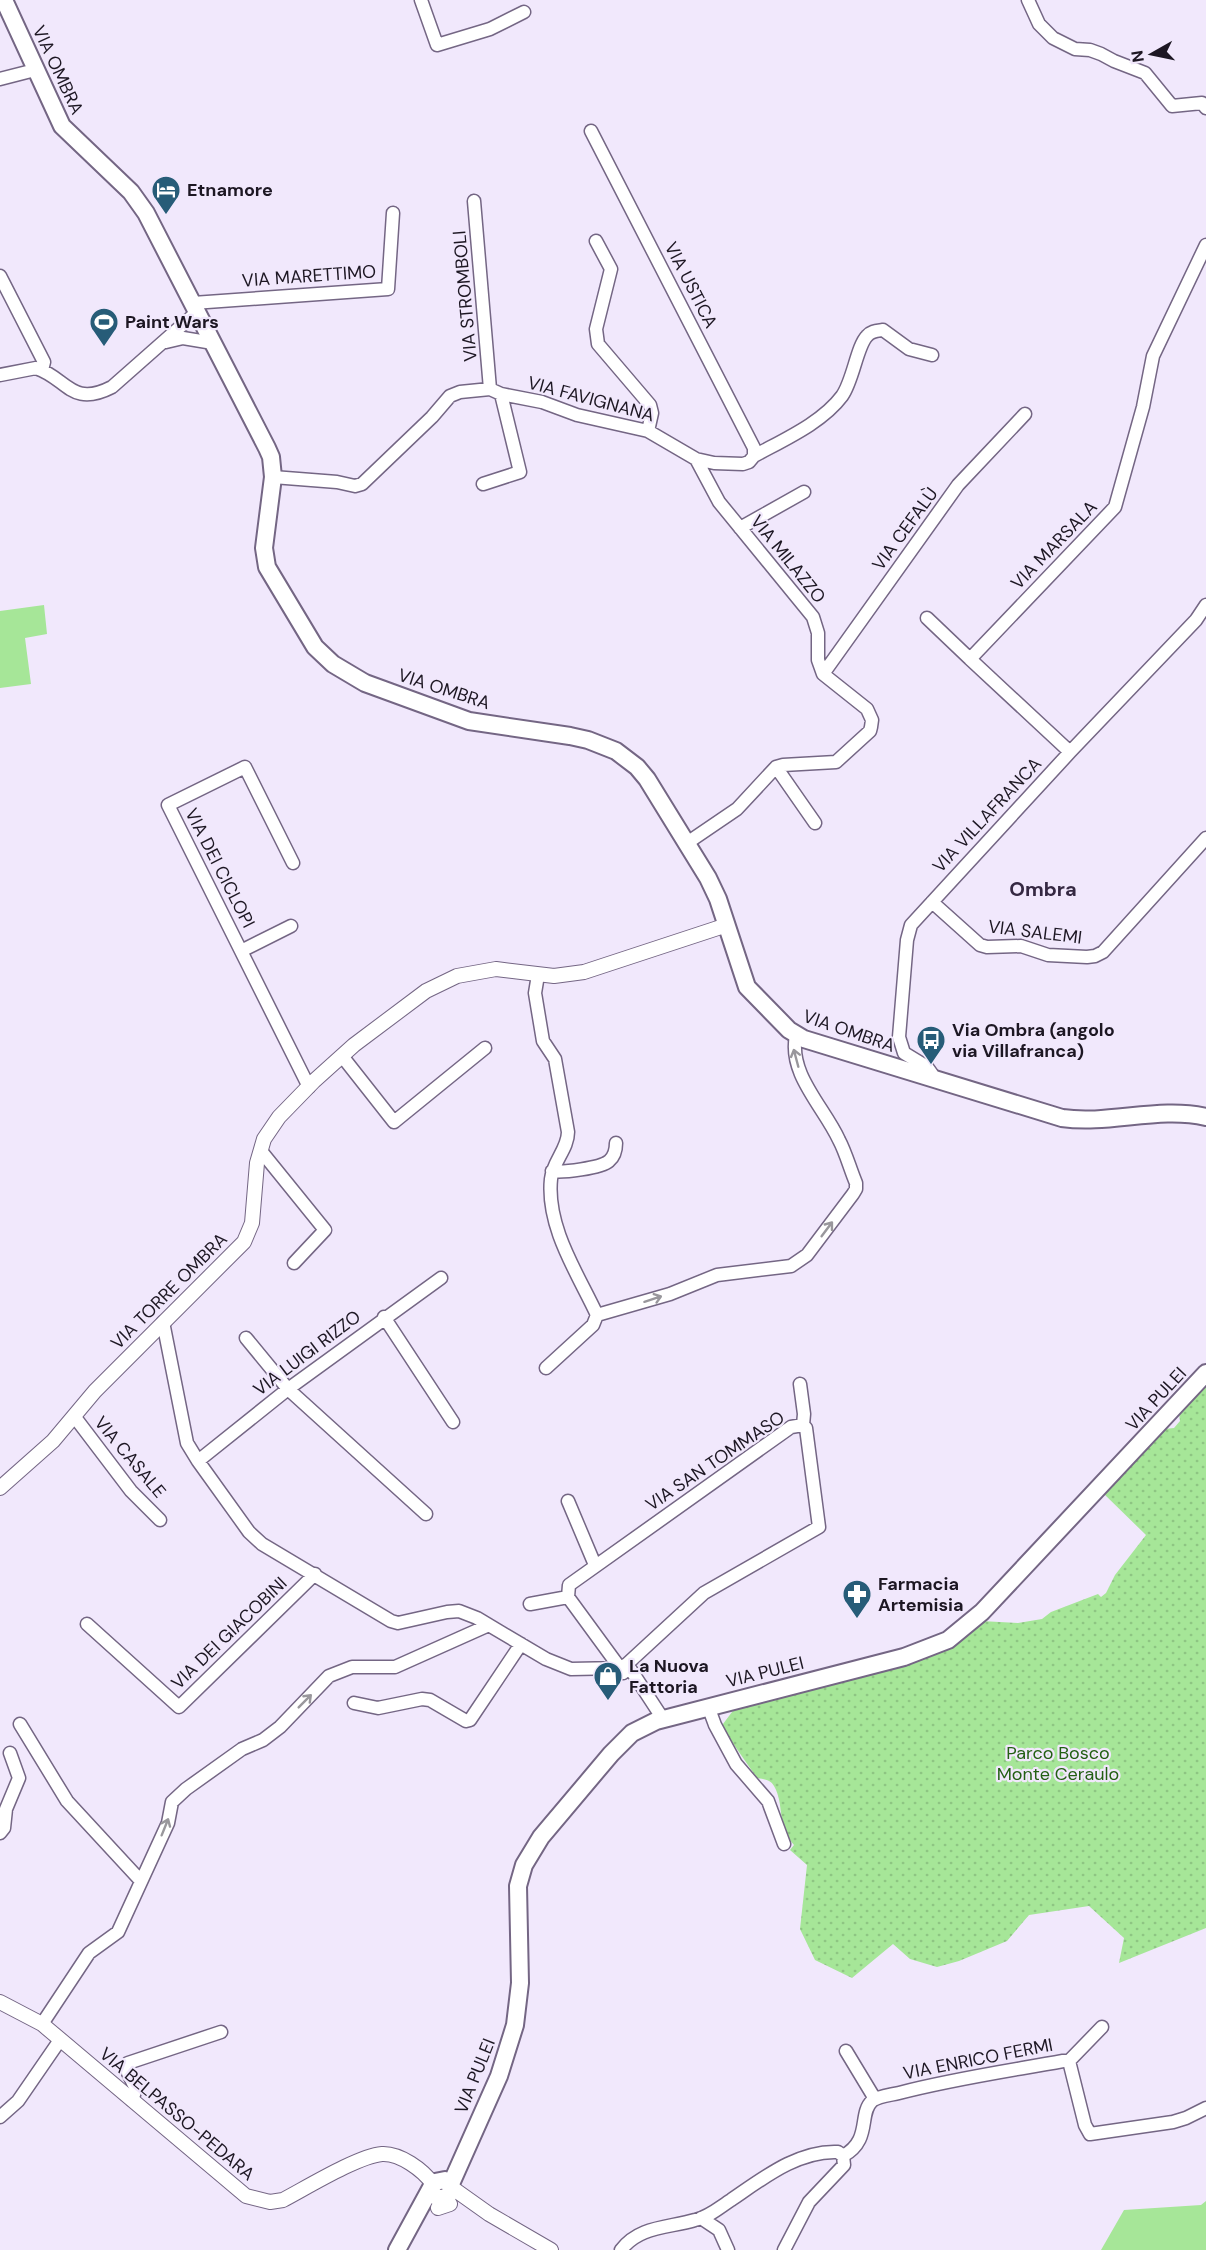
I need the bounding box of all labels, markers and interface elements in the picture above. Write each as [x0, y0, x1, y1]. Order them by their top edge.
street label: VIA OMBRA [27, 22, 89, 118]
north arrow [1122, 24, 1182, 84]
text: N [1126, 49, 1149, 64]
hotel icon: Etnamore [150, 174, 182, 216]
place label: Etnamore [187, 178, 273, 202]
street label: VIA STROMBOLI [447, 229, 483, 363]
street label: VIA USTICA [659, 238, 723, 332]
street label: VIA MARETTIMO [241, 259, 377, 293]
sports icon: Paint Wars [88, 306, 120, 348]
place label: Paint Wars [125, 310, 219, 334]
street label: VIA FAVIGNANA [525, 371, 657, 427]
street label: VIA CEFALÙ [867, 483, 943, 575]
street label: VIA MARSALA [1006, 495, 1102, 595]
street label: VIA MILAZZO [745, 510, 831, 608]
street label: VIA OMBRA [395, 663, 493, 715]
street label: VIA VILLAFRANCA [927, 752, 1047, 878]
street label: VIA DEI CICLOPI [179, 804, 261, 932]
district label: Ombra [1009, 876, 1077, 902]
street label: VIA SALEMI [987, 914, 1083, 950]
street label: VIA OMBRA [800, 1004, 898, 1058]
place label: Via Ombra (angolo via Villafranca) [952, 1018, 1115, 1063]
bus stop icon: Via Ombra (angolo via Villafranca) [915, 1024, 947, 1066]
one-way arrow [790, 1049, 801, 1068]
one-way arrow [821, 1222, 833, 1238]
street label: VIA TORRE OMBRA [106, 1228, 232, 1354]
one-way arrow [643, 1293, 662, 1304]
street label: VIA LUIGI RIZZO [248, 1305, 366, 1401]
street label: VIA PULEI [1120, 1362, 1192, 1436]
street label: VIA SAN TOMMASO [641, 1406, 789, 1516]
street label: VIA CASALE [89, 1411, 171, 1503]
street label: VIA DEI GIACOBINI [166, 1572, 292, 1694]
place label: Farmacia Artemisia [878, 1572, 963, 1617]
pharmacy icon: Farmacia Artemisia [841, 1578, 873, 1620]
street label: VIA PULEI [724, 1651, 806, 1693]
place label: La Nuova Fattoria [629, 1654, 709, 1699]
shop icon: La Nuova Fattoria [592, 1660, 624, 1702]
one-way arrow [297, 1693, 312, 1708]
park label: Parco Bosco Monte Ceraulo [997, 1741, 1119, 1786]
one-way arrow [160, 1819, 171, 1837]
street label: VIA ENRICO FERMI [901, 2033, 1055, 2085]
street label: VIA PULEI [449, 2035, 501, 2117]
street label: VIA BELPASSO-PEDARA [94, 2042, 260, 2186]

